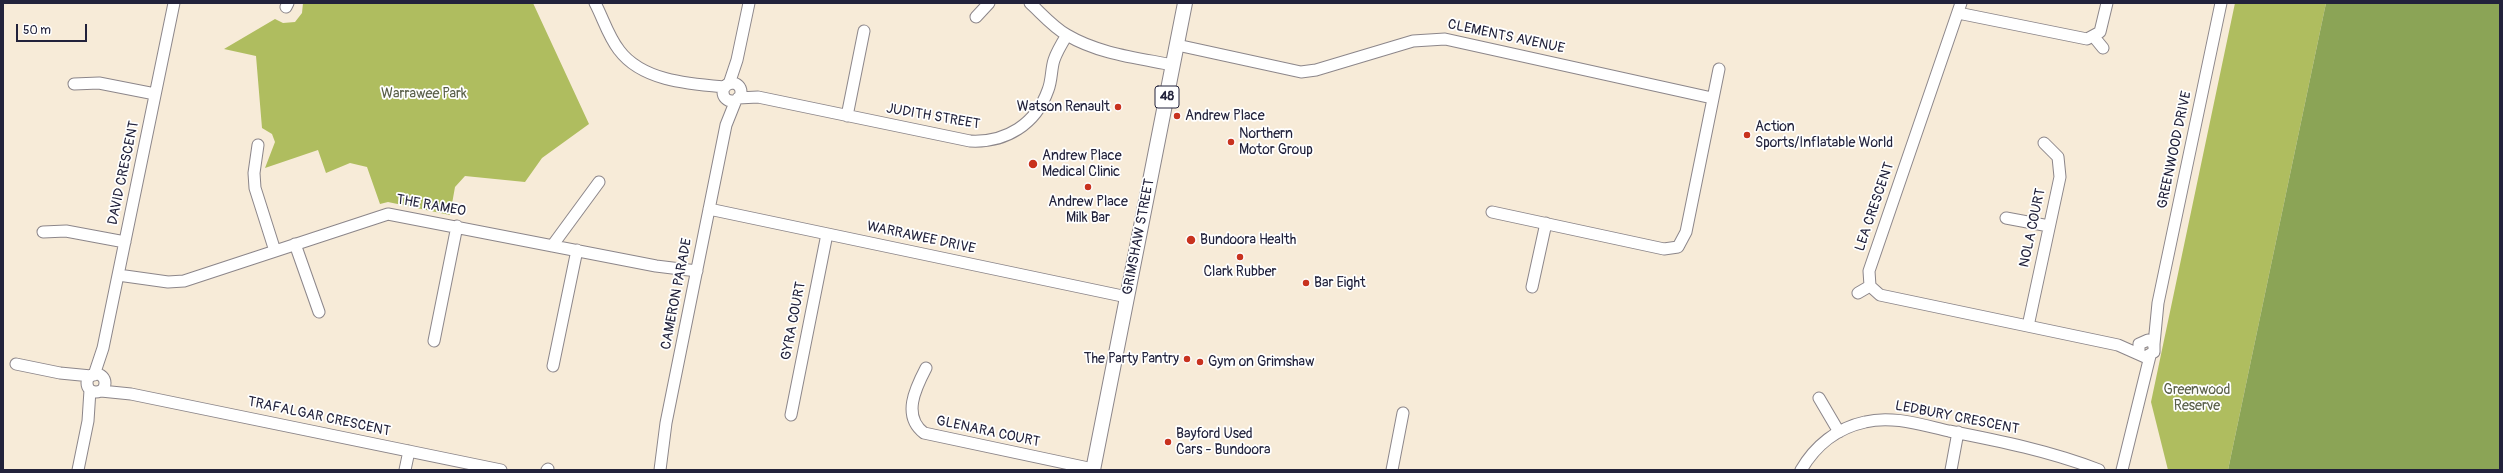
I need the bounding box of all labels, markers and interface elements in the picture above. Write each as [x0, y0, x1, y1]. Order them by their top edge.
scale bar [18, 16, 89, 42]
street label: CLEMENTS AVENUE [1446, 16, 1566, 58]
text: 50 m [23, 23, 51, 38]
park label: Warrawee Park [381, 86, 467, 102]
road number: 48 [1155, 86, 1179, 108]
street label: GREENWOOD DRIVE [2154, 90, 2196, 210]
place label: Watson Renault [1017, 99, 1110, 115]
street label: JUDITH STREET [885, 101, 981, 133]
marker: Watson Renault [1113, 102, 1123, 112]
place label: Andrew Place [1185, 108, 1265, 124]
marker: Andrew Place [1172, 111, 1182, 121]
place label: Action Sports/Inflatable World [1755, 119, 1893, 152]
street label: DAVID CRESCENT [105, 120, 143, 226]
place label: Northern Motor Group [1239, 126, 1313, 158]
marker: Action Sports/Inflatable World [1742, 130, 1752, 140]
marker: Northern Motor Group [1226, 137, 1236, 147]
place label: Andrew Place Medical Clinic [1042, 148, 1122, 180]
marker: Andrew Place Medical Clinic [1027, 158, 1039, 170]
street label: LEA CRESCENT [1852, 160, 1898, 254]
street label: GRIMSHAW STREET [1119, 177, 1159, 297]
marker: Andrew Place Milk Bar [1083, 182, 1093, 192]
street label: NOLA COURT [2016, 187, 2050, 269]
street label: THE RAMEO [395, 192, 467, 220]
place label: Andrew Place Milk Bar [1048, 194, 1128, 226]
street label: WARRAWEE DRIVE [865, 218, 977, 258]
place label: Bundoora Health [1200, 232, 1296, 248]
marker: Bundoora Health [1185, 234, 1197, 246]
street label: CAMERON PARADE [658, 237, 696, 351]
marker: Clark Rubber [1235, 252, 1245, 262]
place label: Clark Rubber [1203, 264, 1277, 280]
place label: Bar Eight [1314, 275, 1366, 291]
marker: Bar Eight [1301, 278, 1311, 288]
street label: GYRA COURT [778, 280, 810, 362]
place label: The Party Pantry [1084, 351, 1179, 367]
marker: The Party Pantry [1182, 354, 1192, 364]
place label: Gym on Grimshaw [1208, 354, 1315, 370]
marker: Gym on Grimshaw [1195, 357, 1205, 367]
park label: Greenwood Reserve [2164, 382, 2230, 414]
street label: TRAFALGAR CRESCENT [246, 394, 392, 440]
street label: LEDBURY CRESCENT [1894, 398, 2020, 438]
street label: GLENARA COURT [935, 413, 1041, 451]
place label: Bayford Used Cars - Bundoora [1176, 426, 1270, 458]
marker: Bayford Used Cars - Bundoora [1163, 437, 1173, 447]

